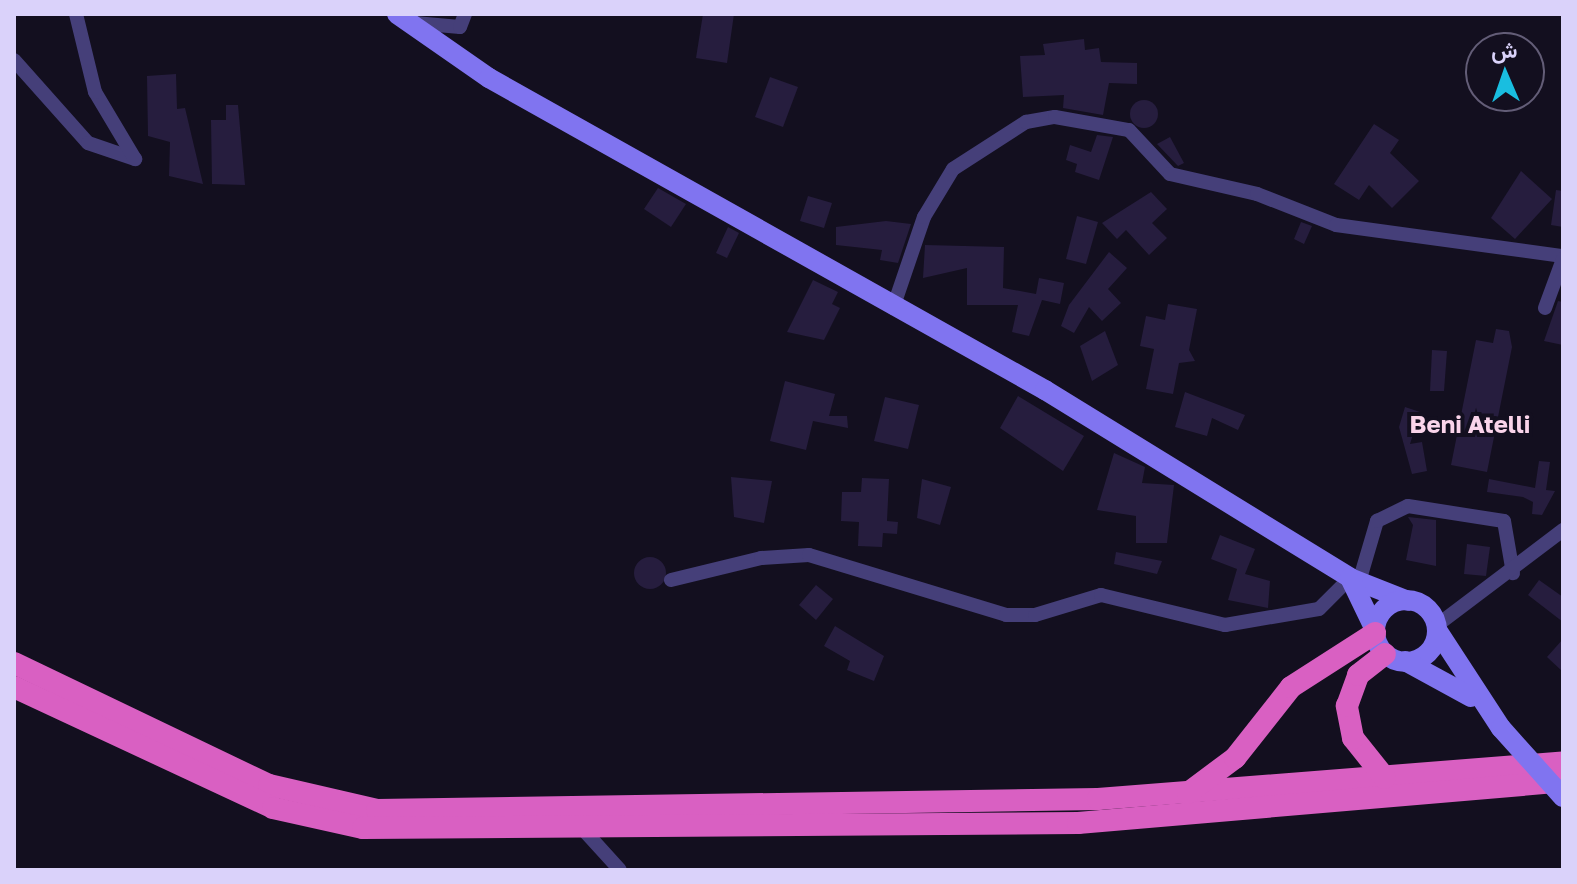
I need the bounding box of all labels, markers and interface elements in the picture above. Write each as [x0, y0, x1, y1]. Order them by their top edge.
north arrow [1465, 32, 1545, 112]
text: ش [1491, 36, 1518, 63]
district label: Beni Atelli [1410, 410, 1530, 438]

